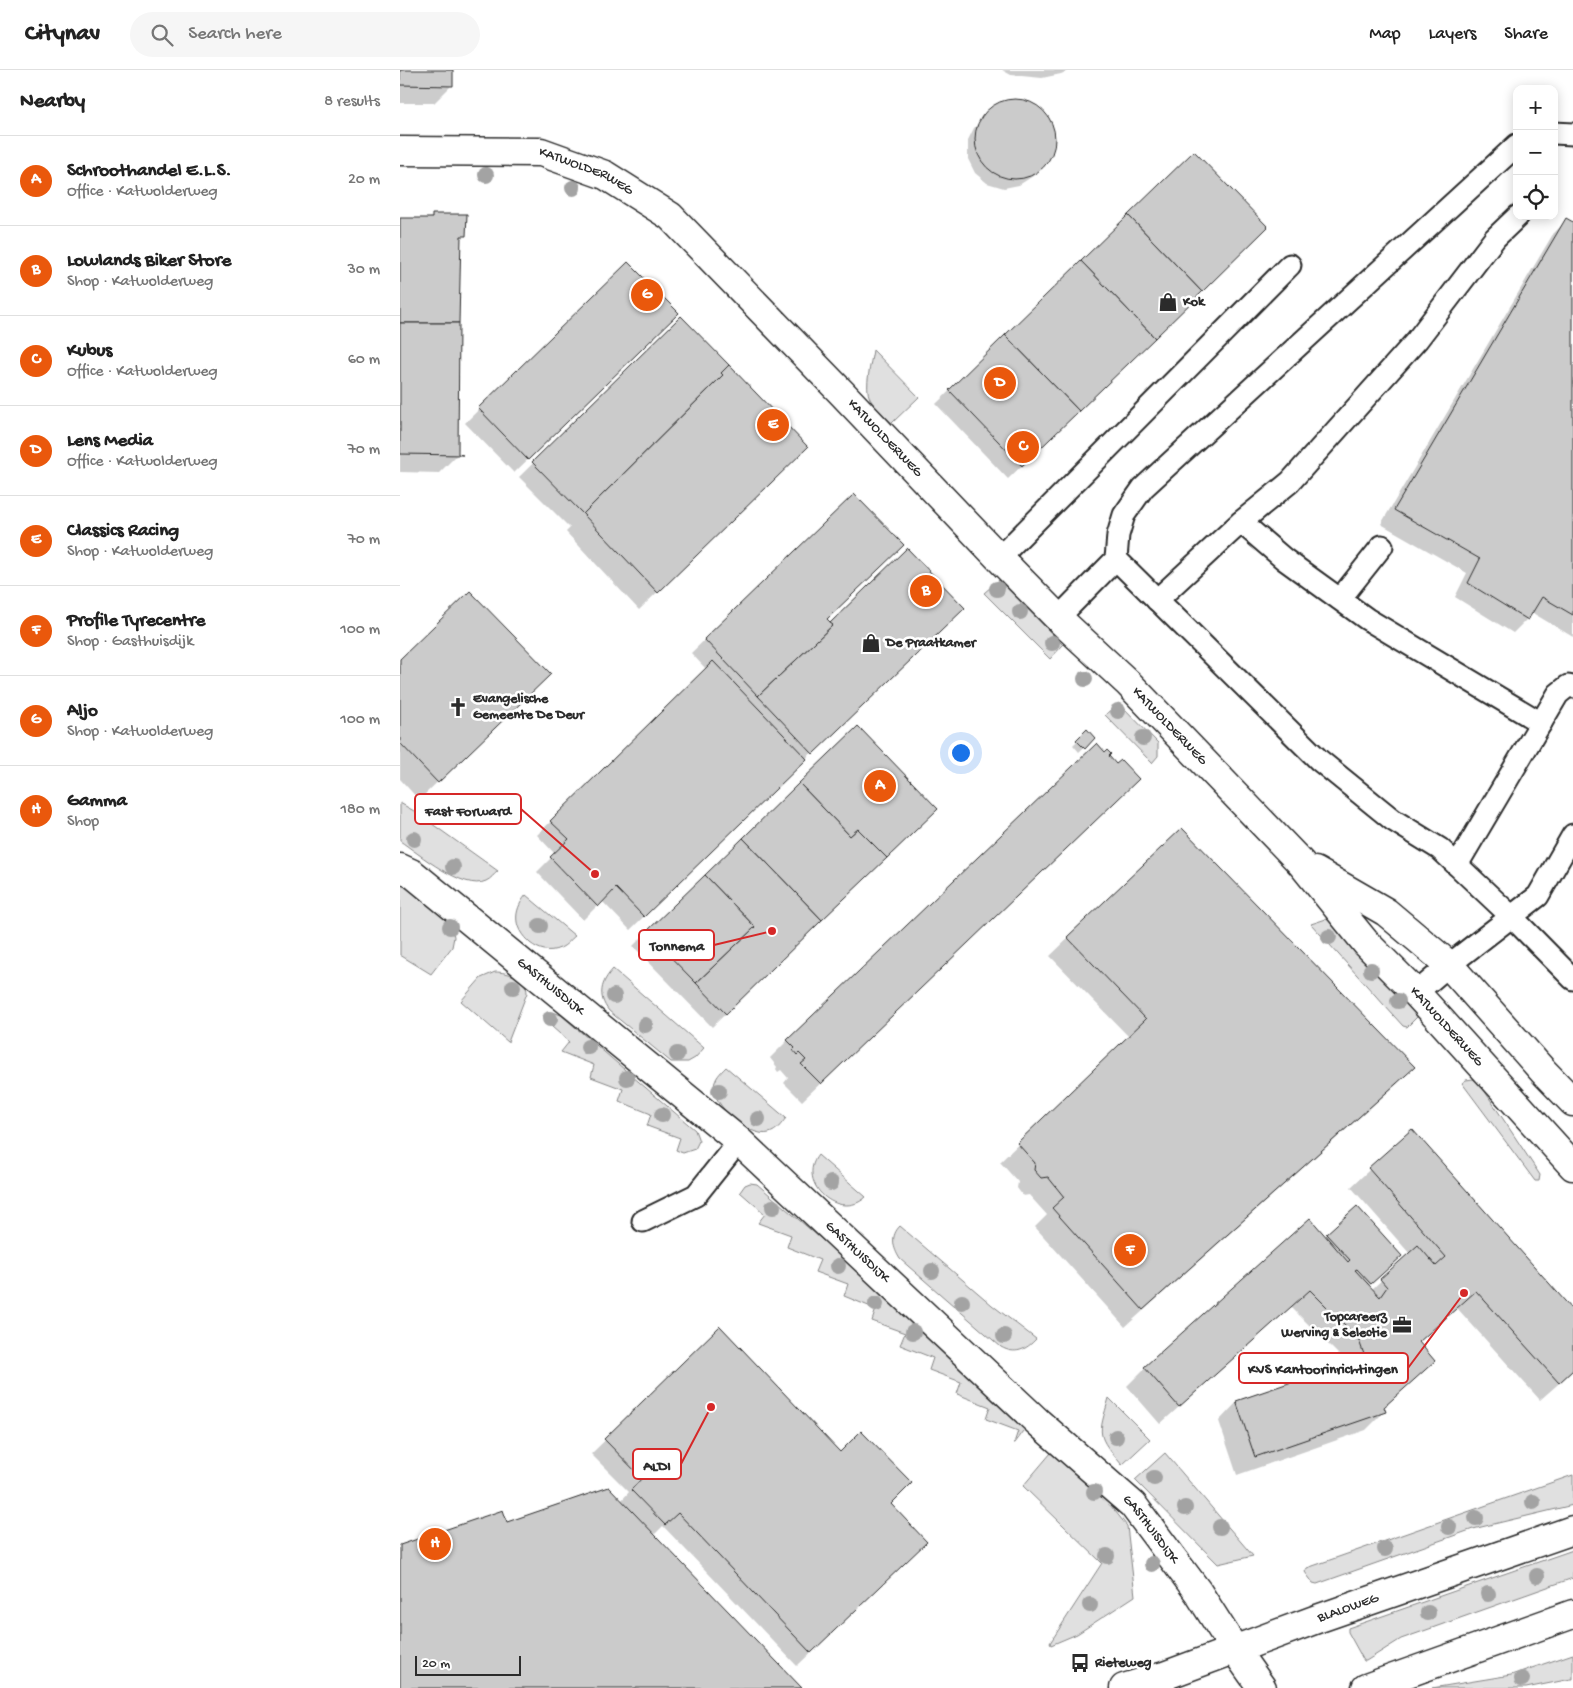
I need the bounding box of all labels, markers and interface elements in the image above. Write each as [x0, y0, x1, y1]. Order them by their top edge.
search box [130, 12, 480, 57]
text: Citynav [25, 20, 100, 49]
icon: search [148, 21, 176, 49]
text: Search here [188, 23, 282, 46]
text: Map [1369, 24, 1401, 45]
text: Layers [1429, 24, 1476, 45]
text: Share [1504, 24, 1548, 45]
map controls [1513, 85, 1558, 220]
button: + [1513, 85, 1558, 130]
text: Nearby [20, 90, 85, 115]
text: 8 results [324, 93, 380, 112]
button: − [1513, 130, 1558, 175]
street label: KATWOLDERWEG [536, 143, 637, 200]
text: Schroothandel E.L.S. [67, 160, 232, 183]
text: A [31, 171, 41, 190]
text: 20 m [348, 171, 380, 190]
button: locate [1513, 175, 1558, 220]
text: Office · Katwolderweg [67, 183, 218, 202]
text: Lowlands Biker Store [67, 250, 231, 273]
text: B [32, 261, 40, 280]
text: 30 m [347, 261, 380, 280]
text: Shop · Katwolderweg [67, 273, 213, 292]
pin: G [631, 276, 663, 314]
shop icon: Kok [1157, 291, 1179, 313]
place label: Kok [1182, 294, 1206, 311]
text: Kubus [67, 340, 112, 363]
text: C [32, 351, 40, 370]
text: 60 m [348, 351, 380, 370]
text: Office · Katwolderweg [67, 363, 218, 382]
pin: D [984, 364, 1016, 402]
street label: KATWOLDERWEG [844, 396, 927, 482]
pin: E [757, 406, 789, 444]
pin: C [1007, 428, 1039, 466]
text: Lens Media [67, 430, 153, 453]
text: D [31, 441, 41, 460]
text: 70 m [347, 441, 380, 460]
text: Office · Katwolderweg [67, 453, 218, 472]
text: Classics Racing [67, 520, 179, 543]
text: E [31, 531, 41, 550]
text: 70 m [347, 531, 380, 550]
text: Shop · Katwolderweg [67, 543, 213, 562]
pin: B [910, 572, 942, 610]
text: Profile Tyrecentre [67, 610, 205, 633]
text: F [32, 621, 40, 640]
text: 100 m [340, 621, 380, 640]
shop icon: De Praatkamer [860, 632, 882, 654]
text: Shop · Gasthuisdijk [67, 633, 193, 652]
place label: De Praatkamer [884, 635, 978, 652]
street label: KATWOLDERWEG [1128, 684, 1212, 770]
place label: Evangelische Gemeente De Deur [473, 691, 586, 724]
church icon: Evangelische Gemeente De Deur [447, 696, 469, 718]
text: Aljo [67, 700, 98, 723]
text: G [31, 711, 41, 730]
text: 100 m [340, 711, 380, 730]
text: Shop · Katwolderweg [67, 723, 213, 742]
your location [948, 740, 974, 766]
pin: A [864, 767, 896, 805]
text: Gamma [67, 790, 127, 813]
callout: Fast Forward [415, 794, 521, 824]
text: H [31, 801, 41, 820]
text: 180 m [341, 801, 380, 820]
text: Fast Forward [424, 803, 513, 821]
text: Shop [67, 813, 99, 832]
callout: Tonnema [639, 930, 714, 960]
text: Tonnema [649, 938, 705, 956]
street label: GASTHUISDIJK [513, 954, 589, 1020]
street label: KATWOLDERWEG [1406, 983, 1488, 1071]
street label: GASTHUISDIJK [821, 1218, 894, 1288]
pin: F [1114, 1231, 1146, 1269]
place label: Topcareerz Werving & Selectie [1280, 1309, 1388, 1342]
office icon: Topcareerz Werving & Selectie [1391, 1314, 1413, 1336]
callout: KVS Kantoorinrichtingen [1239, 1353, 1408, 1383]
text: KVS Kantoorinrichtingen [1247, 1361, 1399, 1379]
callout: ALDI [633, 1449, 681, 1479]
text: ALDI [642, 1458, 671, 1476]
street label: GASTHUISDIJK [1119, 1491, 1183, 1568]
pin: H [419, 1525, 451, 1563]
street label: BLALOWEG [1314, 1589, 1382, 1627]
bus stop icon: Rieteweg [1069, 1652, 1091, 1674]
scale bar [415, 1653, 521, 1676]
place label: Rieteweg [1094, 1655, 1152, 1672]
text: 20 m [422, 1656, 450, 1673]

